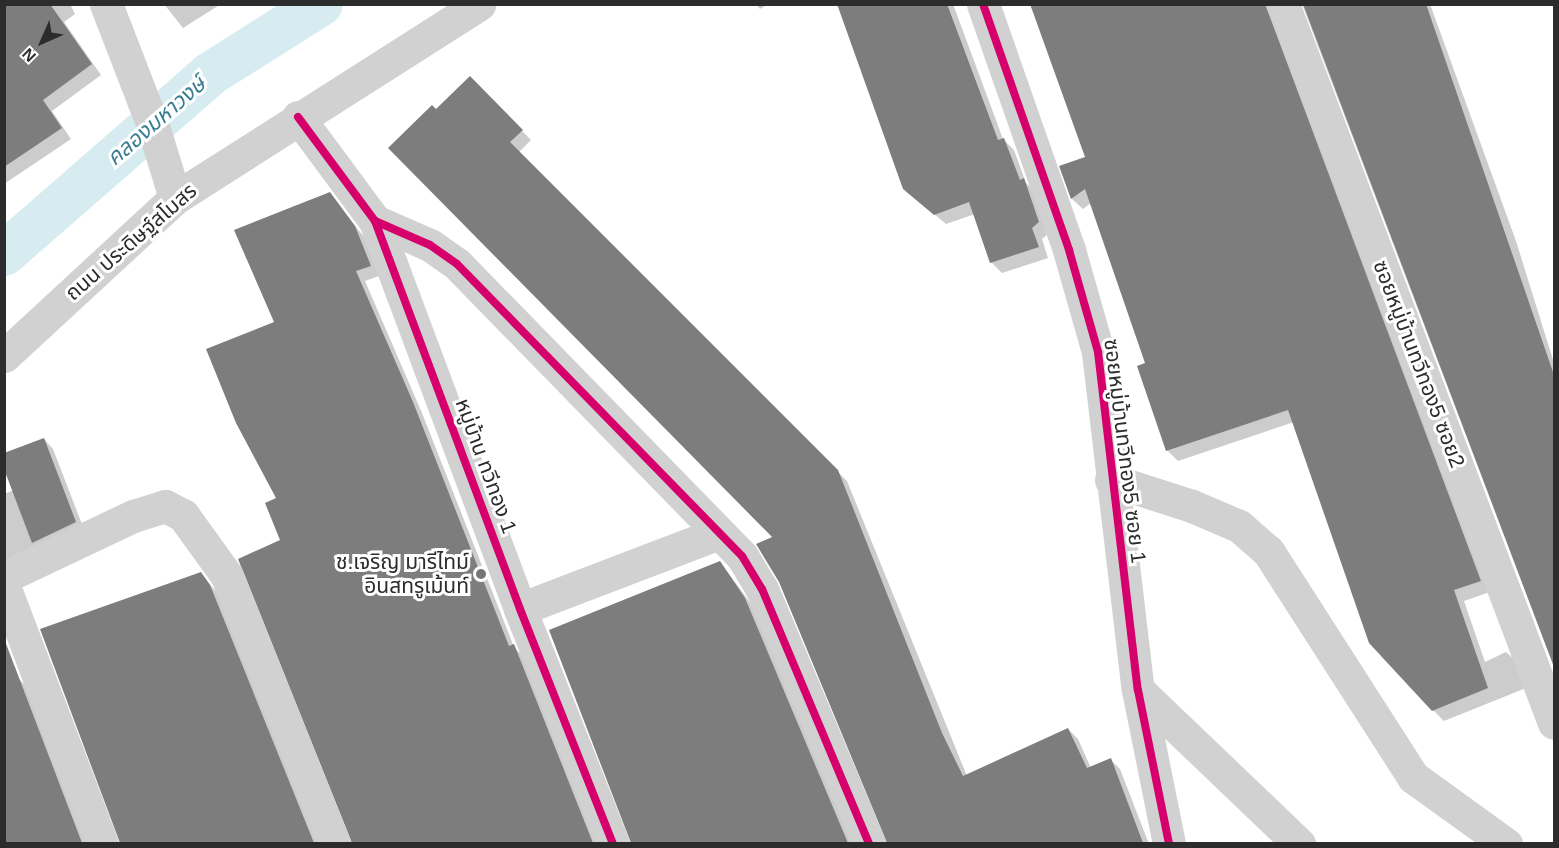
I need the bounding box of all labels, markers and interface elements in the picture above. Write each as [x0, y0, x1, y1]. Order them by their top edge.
north arrow [12, 12, 72, 72]
text: N [19, 45, 39, 65]
water label: คลองมหาวงษ์ [101, 71, 211, 171]
street label: ถนน ประดิษฐ์สโมสร [60, 178, 202, 306]
street label: ซอยหมู่บ้านทวีทอง5 ซอย2 [1368, 257, 1470, 471]
street label: ซอยหมู่บ้านทวีทอง5 ซอย 1 [1099, 337, 1151, 565]
street label: หมู่บ้าน ทวีทอง 1 [450, 395, 522, 537]
place label: ช.เจริญ มารีไทม์ อินสทรูเม้นท์ [336, 549, 469, 599]
marker: ช.เจริญ มารีไทม์ อินสทรูเม้นท์ [474, 567, 488, 581]

